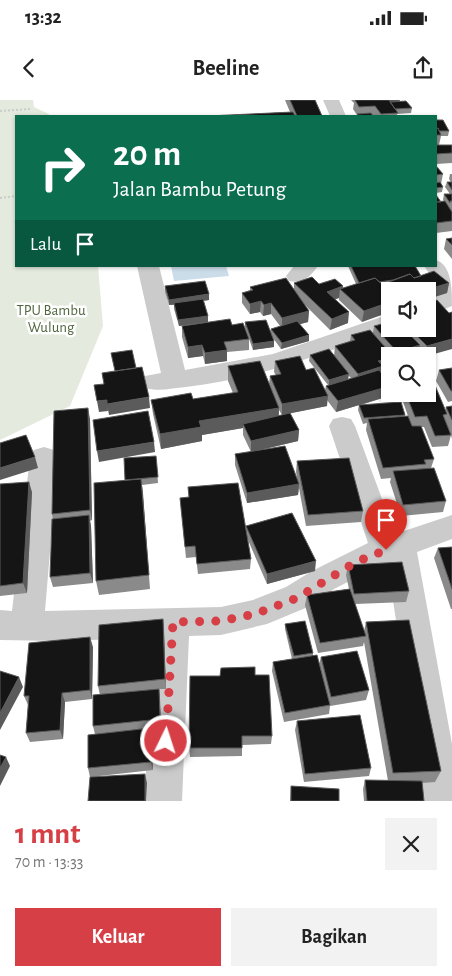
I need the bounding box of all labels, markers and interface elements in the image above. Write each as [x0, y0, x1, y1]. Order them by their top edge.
text: 13:32 [25, 8, 62, 27]
icon: back [15, 54, 43, 82]
icon: share [409, 54, 437, 82]
text: Beeline [193, 57, 259, 79]
icon: right [30, 135, 95, 200]
text: 20 m [113, 137, 181, 172]
text: Jalan Bambu Petung [113, 178, 286, 200]
icon: arrive [71, 230, 99, 258]
text: Lalu [30, 235, 61, 254]
map controls [381, 282, 436, 402]
button: sound [381, 282, 436, 337]
park label: TPU Bambu Wulung [16, 303, 86, 335]
button: search [381, 347, 436, 402]
pin [365, 499, 407, 550]
icon: arrive [372, 506, 400, 534]
position arrow [139, 714, 191, 766]
button: close [385, 818, 437, 870]
text: 1 mnt [15, 819, 80, 849]
text: 70 m · 13:33 [15, 854, 83, 870]
button: Keluar [15, 908, 221, 966]
button: Bagikan [231, 908, 437, 966]

